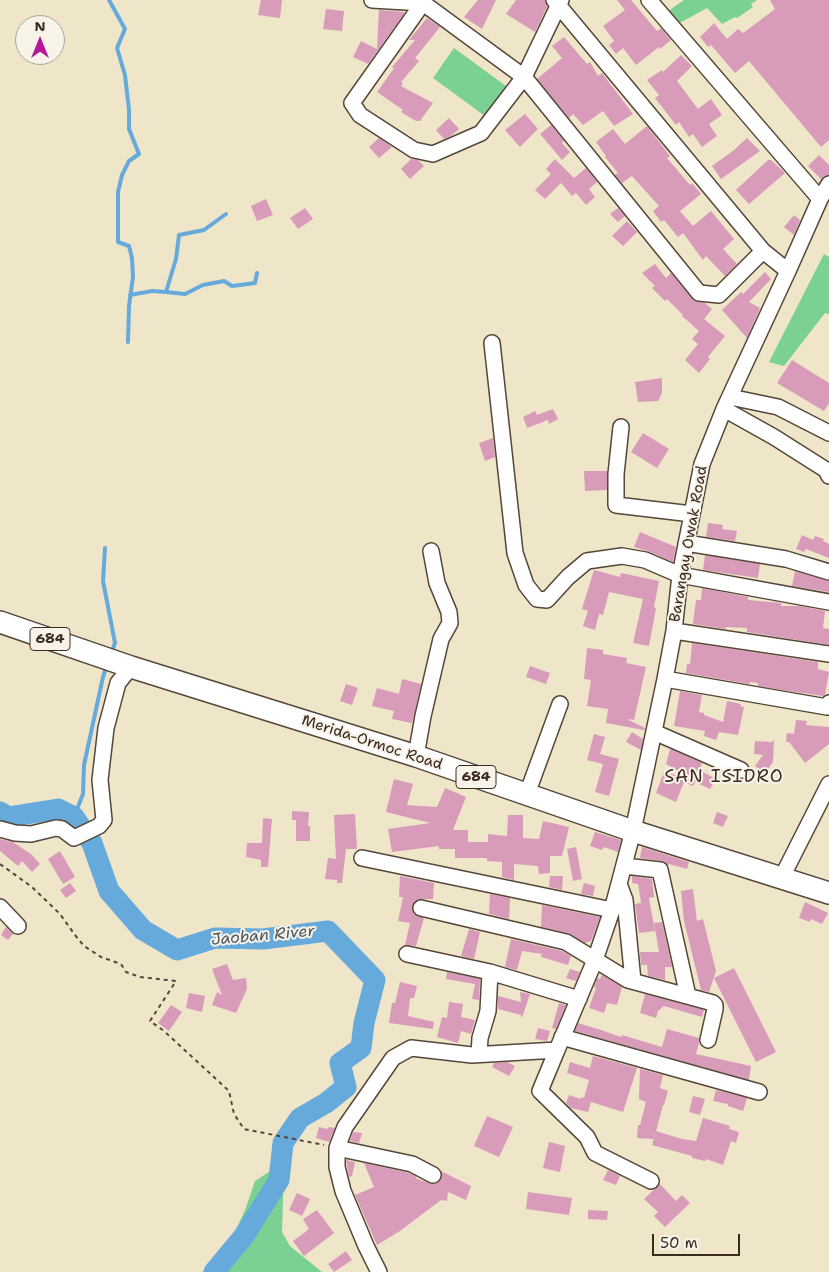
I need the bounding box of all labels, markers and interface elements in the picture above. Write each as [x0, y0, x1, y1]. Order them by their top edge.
north arrow [15, 15, 65, 65]
text: N [34, 17, 46, 35]
street label: Barangay Owak Road [666, 464, 712, 624]
road number: 684 [30, 628, 70, 650]
street label: Merida-Ormoc Road [299, 712, 445, 774]
road number: 684 [456, 766, 496, 789]
district label: SAN ISIDRO [663, 766, 785, 788]
water label: Jaoban River [210, 922, 316, 950]
scale bar [654, 1224, 742, 1256]
text: 50 m [660, 1233, 698, 1253]

